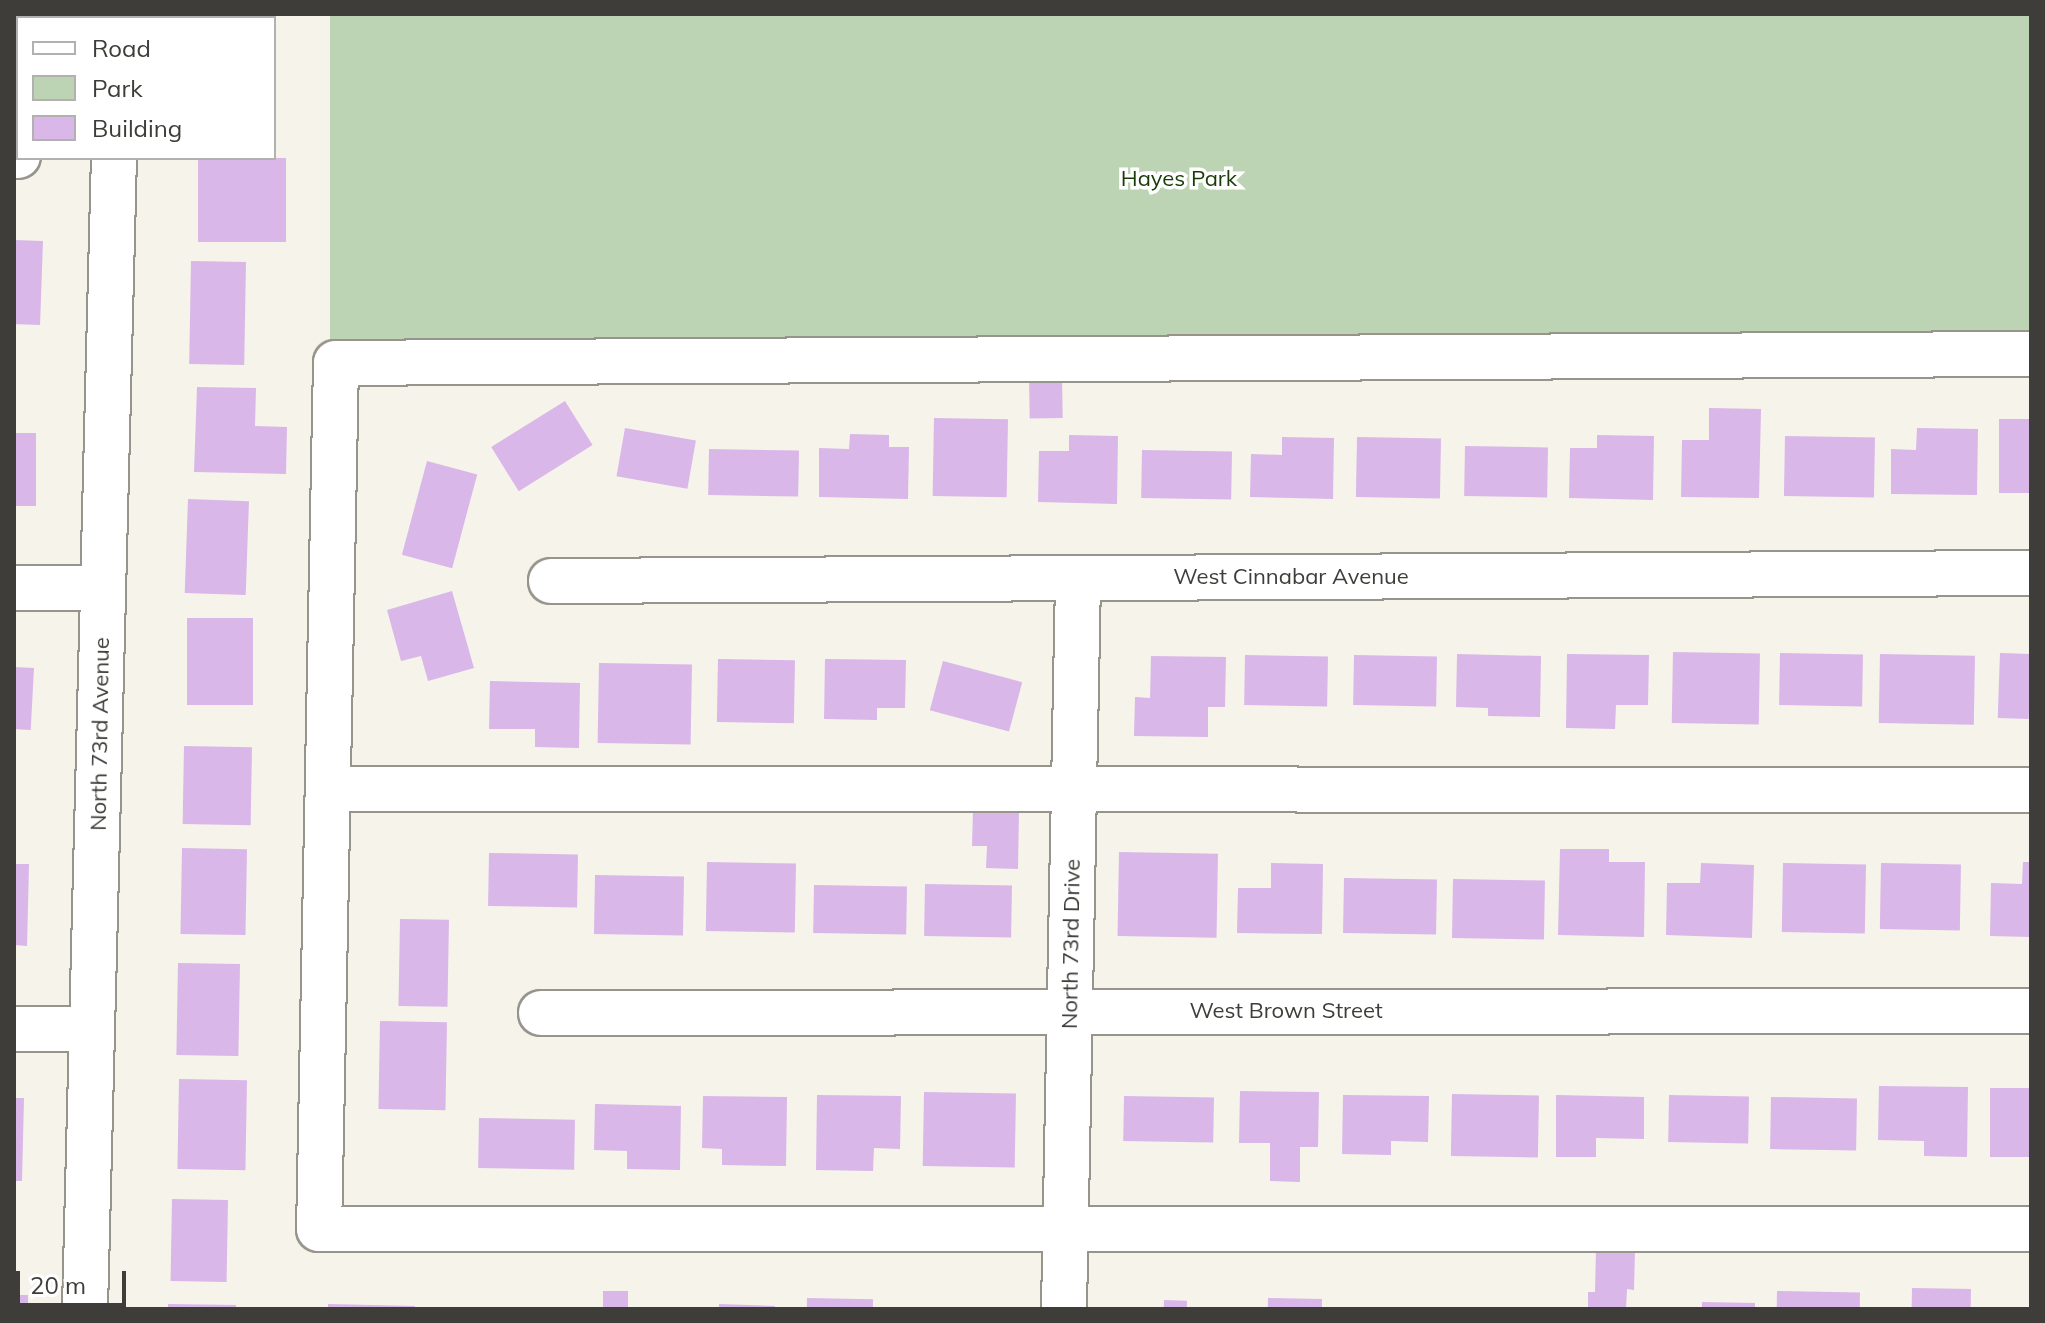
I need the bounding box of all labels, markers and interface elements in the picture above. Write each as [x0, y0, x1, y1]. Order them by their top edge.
legend [16, 16, 276, 160]
text: Road [92, 33, 151, 63]
text: Park [92, 73, 143, 103]
text: Building [92, 113, 182, 143]
park label: Hayes Park [1121, 166, 1237, 192]
street label: West Cinnabar Avenue [1173, 564, 1409, 590]
street label: North 73rd Avenue [85, 637, 115, 831]
street label: North 73rd Drive [1056, 859, 1086, 1029]
street label: West Brown Street [1189, 998, 1383, 1024]
scale bar [20, 1255, 130, 1305]
text: 20 m [30, 1270, 86, 1300]

